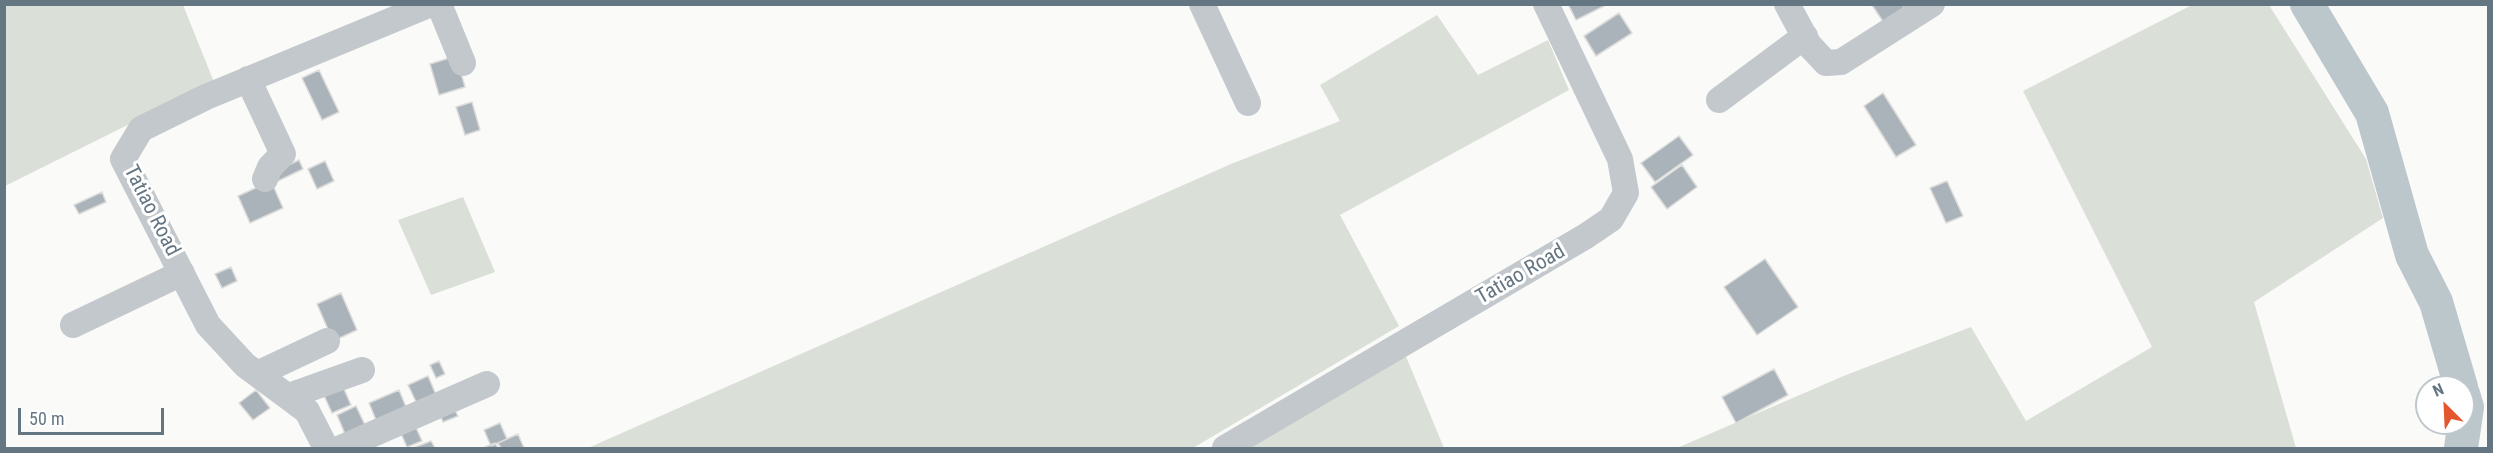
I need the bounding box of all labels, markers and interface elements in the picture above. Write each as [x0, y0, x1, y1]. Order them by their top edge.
street label: Tatiao Road [117, 161, 185, 261]
street label: Tatiao Road [1472, 239, 1570, 311]
north arrow [2415, 375, 2475, 435]
text: N [2430, 379, 2447, 401]
scale bar [21, 396, 166, 434]
text: 50 m [29, 408, 64, 429]

